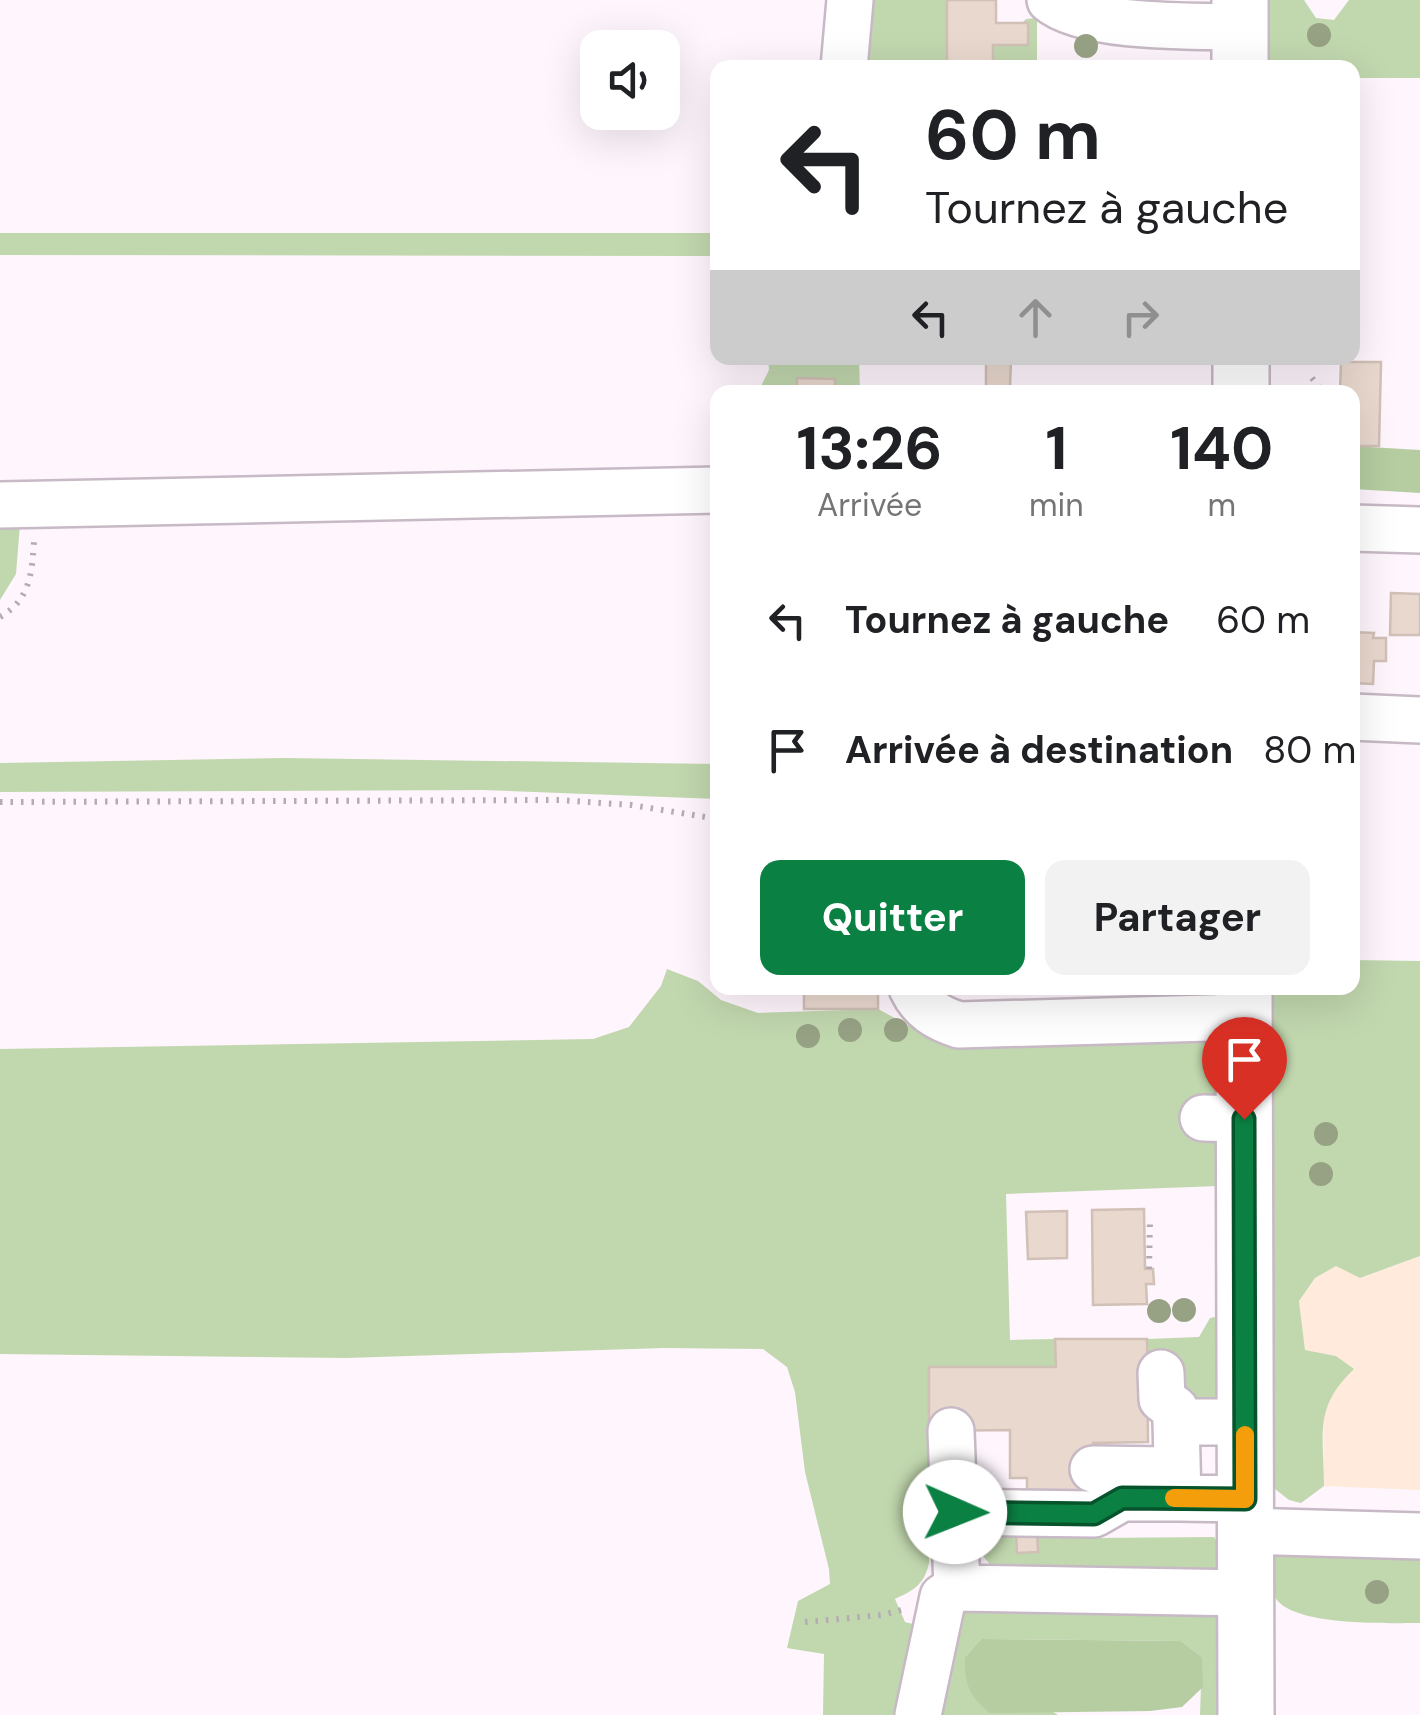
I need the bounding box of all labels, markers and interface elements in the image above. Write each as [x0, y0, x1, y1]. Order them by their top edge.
map controls [580, 30, 680, 130]
button: sound [580, 30, 680, 130]
text: 60 m [925, 90, 1101, 181]
icon: left [760, 100, 890, 230]
text: Tournez à gauche [925, 178, 1288, 237]
icon: left [903, 290, 958, 345]
icon: ahead [1008, 290, 1063, 345]
icon: right [1113, 290, 1168, 345]
text: 13:26 [797, 409, 943, 488]
text: 1 [1045, 409, 1067, 488]
text: 140 [1170, 409, 1273, 488]
text: Arrivée [817, 484, 922, 526]
text: min [1029, 484, 1084, 526]
text: m [1208, 484, 1236, 526]
icon: left [760, 593, 815, 648]
text: Tournez à gauche [845, 595, 1169, 645]
text: 60 m [1216, 595, 1310, 645]
icon: arrive [760, 723, 815, 778]
text: Arrivée à destination [845, 725, 1233, 775]
text: 80 m [1263, 725, 1356, 775]
button: Quitter [760, 860, 1025, 975]
button: Partager [1045, 860, 1310, 975]
pin [1202, 1017, 1287, 1120]
icon: arrive [1217, 1032, 1272, 1087]
position arrow [903, 1460, 1007, 1564]

